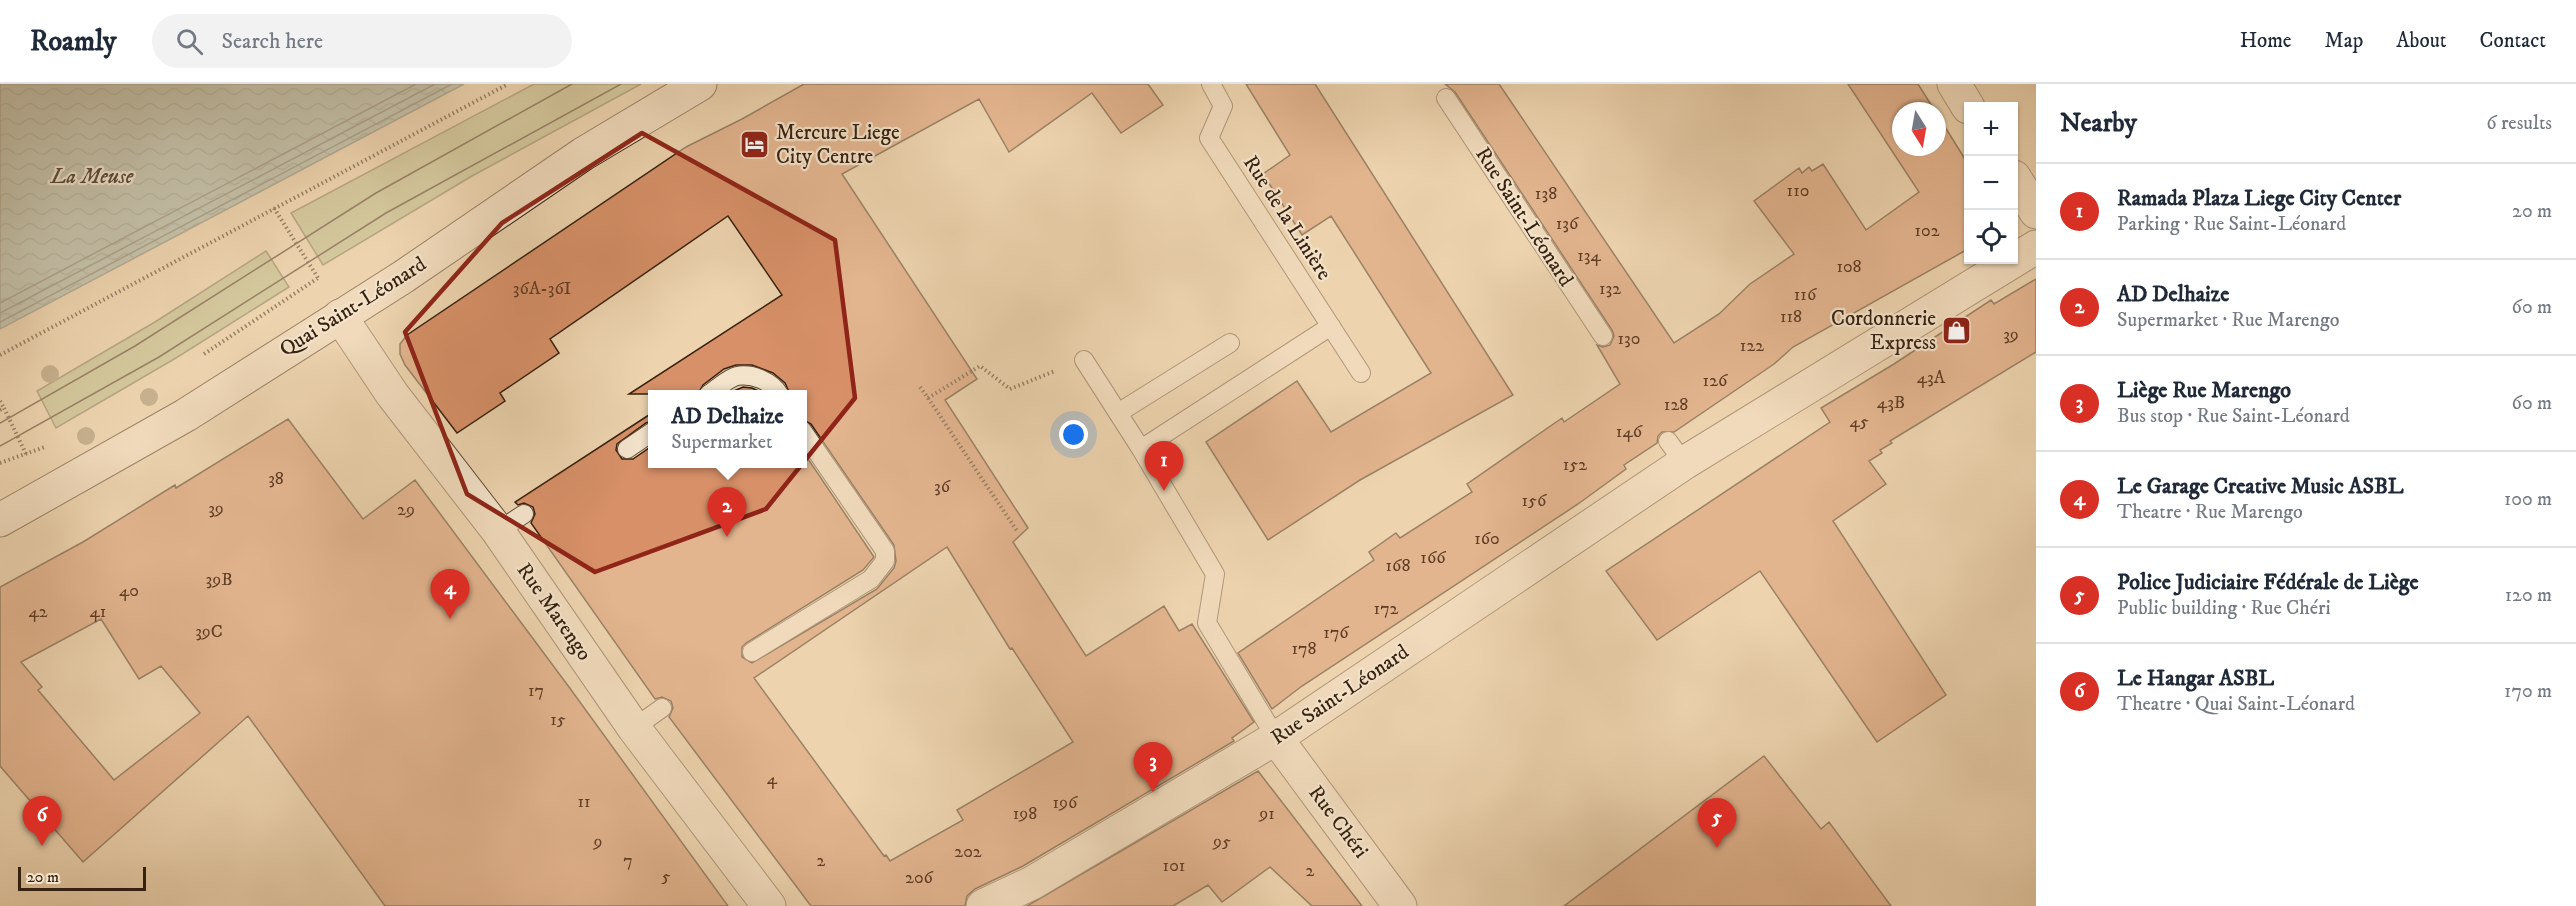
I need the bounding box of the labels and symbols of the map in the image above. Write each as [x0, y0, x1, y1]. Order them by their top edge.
north arrow [1892, 102, 1946, 156]
place label: Mercure Liege City Centre [776, 120, 900, 170]
hotel icon: Mercure Liege City Centre [739, 129, 771, 161]
street label: Rue Saint-Léonard [1469, 142, 1579, 292]
street label: Rue de la Linière [1237, 151, 1337, 285]
water label: La Meuse [49, 163, 134, 190]
house number: 110 [1787, 180, 1809, 202]
house number: 138 [1535, 183, 1557, 205]
house number: 136 [1556, 213, 1579, 235]
house number: 102 [1914, 220, 1940, 242]
house number: 134 [1577, 245, 1601, 267]
street label: Quai Saint-Léonard [275, 251, 432, 363]
house number: 108 [1836, 256, 1862, 278]
house number: 36A-36I [513, 278, 571, 300]
house number: 132 [1599, 278, 1621, 300]
house number: 116 [1794, 284, 1817, 306]
house number: 118 [1780, 306, 1802, 328]
place label: Cordonnerie Express [1831, 306, 1936, 356]
shop icon: Cordonnerie Express [1941, 315, 1973, 347]
house number: 39 [2003, 324, 2019, 346]
house number: 130 [1617, 328, 1641, 350]
house number: 122 [1740, 335, 1764, 357]
house number: 43A [1917, 367, 1946, 389]
house number: 126 [1703, 370, 1728, 392]
house number: 43B [1877, 392, 1905, 414]
house number: 128 [1664, 394, 1688, 416]
house number: 45 [1849, 411, 1869, 433]
your location [1059, 420, 1088, 449]
house number: 146 [1616, 421, 1643, 443]
pin: 1 [1144, 442, 1184, 491]
house number: 152 [1563, 454, 1587, 476]
house number: 38 [268, 468, 284, 490]
house number: 36 [934, 476, 951, 498]
pin: 2 [708, 488, 746, 537]
house number: 156 [1522, 490, 1547, 512]
house number: 39 [208, 498, 224, 520]
house number: 29 [397, 499, 415, 521]
house number: 160 [1474, 528, 1500, 550]
house number: 166 [1420, 547, 1446, 569]
house number: 168 [1386, 555, 1410, 577]
street label: Rue Marengo [511, 558, 597, 666]
house number: 39B [205, 569, 233, 591]
pin: 4 [430, 570, 470, 619]
house number: 40 [119, 580, 139, 602]
house number: 172 [1374, 598, 1399, 620]
house number: 42 [28, 601, 48, 623]
house number: 41 [90, 601, 106, 623]
house number: 39C [195, 621, 223, 643]
house number: 176 [1323, 622, 1349, 644]
house number: 178 [1291, 638, 1317, 660]
street label: Rue Saint-Léonard [1266, 639, 1414, 751]
house number: 17 [528, 680, 544, 702]
house number: 15 [550, 709, 566, 731]
pin: 3 [1134, 742, 1172, 792]
house number: 4 [767, 768, 778, 790]
street label: Rue Chéri [1302, 781, 1374, 863]
house number: 11 [577, 791, 591, 813]
house number: 196 [1053, 792, 1078, 814]
pin: 6 [22, 796, 62, 846]
pin: 5 [1698, 798, 1736, 848]
house number: 198 [1013, 803, 1037, 825]
house number: 91 [1258, 803, 1275, 825]
house number: 9 [593, 831, 602, 853]
house number: 95 [1212, 831, 1231, 853]
house number: 202 [954, 841, 982, 863]
house number: 7 [623, 850, 633, 872]
house number: 2 [817, 850, 826, 872]
house number: 101 [1163, 855, 1185, 877]
house number: 2 [1306, 860, 1315, 882]
scale bar [18, 864, 146, 892]
house number: 5 [662, 866, 671, 888]
house number: 206 [905, 867, 934, 889]

